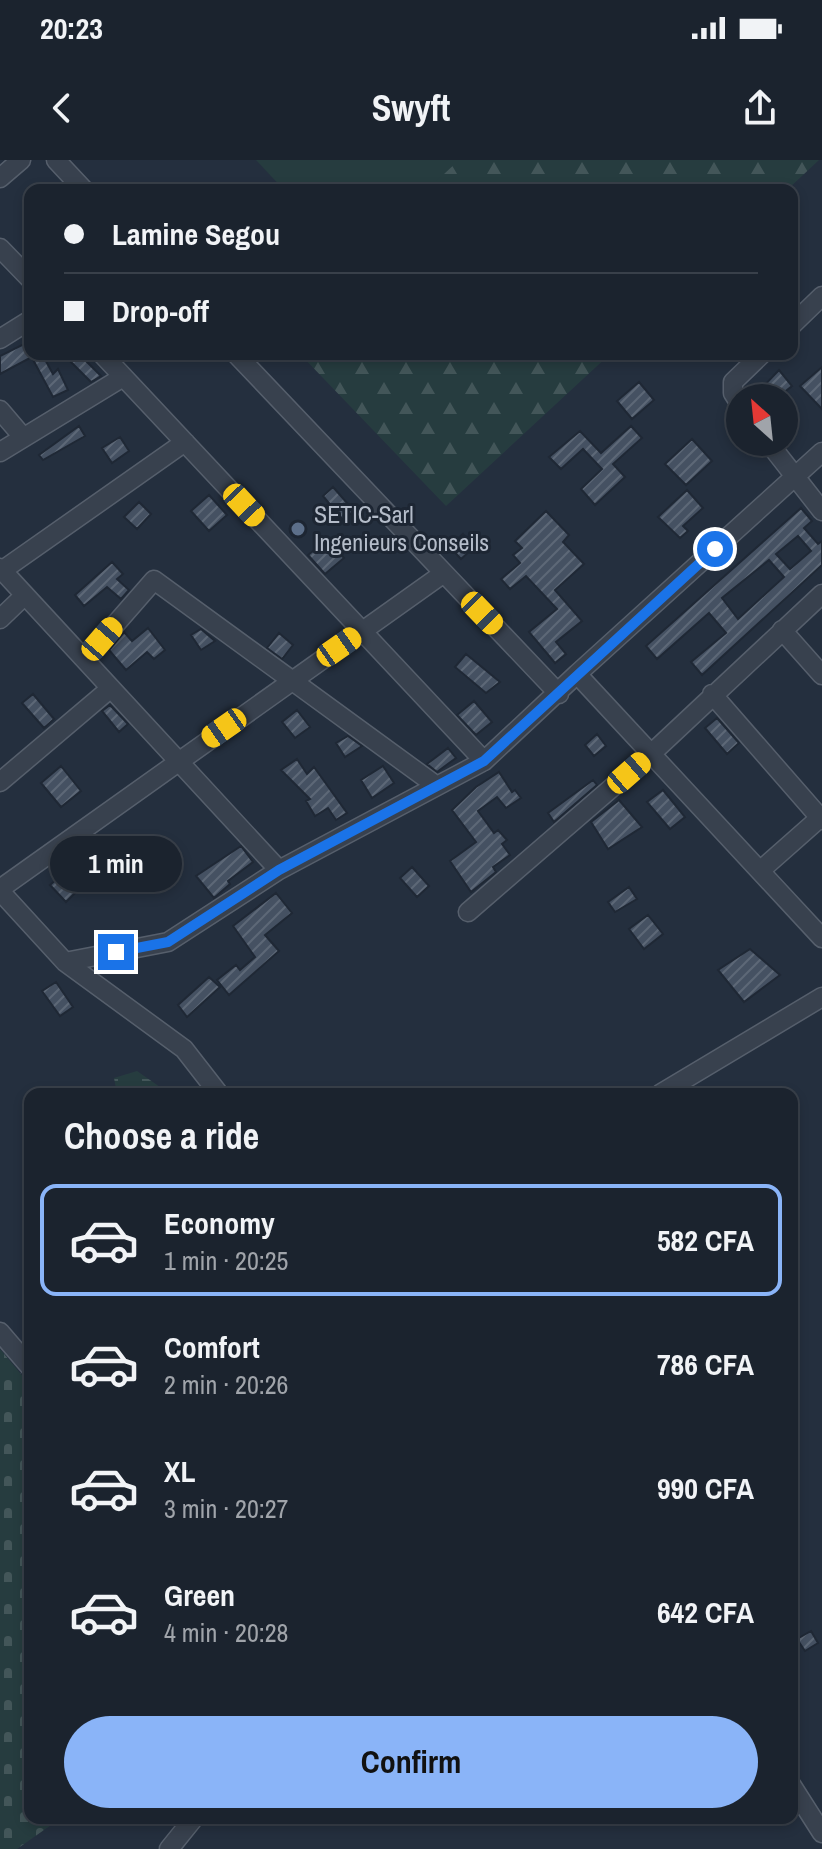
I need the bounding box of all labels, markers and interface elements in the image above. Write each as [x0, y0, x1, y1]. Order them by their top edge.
text: 20:23 [40, 8, 103, 48]
text: Swyft [372, 84, 450, 132]
icon: back [40, 86, 84, 130]
icon: share [738, 86, 782, 130]
text: Lamine Segou [112, 214, 280, 254]
text: Drop-off [112, 291, 209, 331]
north arrow [726, 384, 798, 456]
map controls [726, 384, 798, 456]
car [219, 479, 269, 531]
place label: SETIC-Sarl Ingenieurs Conseils [314, 498, 489, 558]
marker: SETIC-Sarl Ingenieurs Conseils [289, 520, 307, 538]
route start [697, 531, 733, 567]
car [457, 587, 507, 639]
car [77, 613, 127, 665]
car [312, 623, 366, 671]
car [197, 704, 251, 752]
car [603, 748, 655, 798]
callout: 1 min [50, 836, 182, 892]
text: 1 min [88, 846, 144, 881]
route end [98, 934, 134, 970]
text: Choose a ride [64, 1112, 259, 1160]
text: Economy [164, 1203, 275, 1243]
icon: car [68, 1204, 140, 1276]
text: 582 CFA [657, 1220, 754, 1260]
text: 1 min · 20:25 [164, 1243, 288, 1278]
text: Comfort [164, 1327, 260, 1367]
icon: car [68, 1328, 140, 1400]
text: 786 CFA [657, 1344, 754, 1384]
text: 2 min · 20:26 [164, 1367, 288, 1402]
text: XL [164, 1451, 195, 1491]
icon: car [68, 1452, 140, 1524]
text: 990 CFA [657, 1468, 754, 1508]
text: 3 min · 20:27 [164, 1491, 288, 1526]
text: Green [164, 1575, 235, 1615]
icon: car [68, 1576, 140, 1648]
text: 642 CFA [657, 1592, 754, 1632]
text: 4 min · 20:28 [164, 1615, 288, 1650]
button: Confirm [64, 1716, 758, 1808]

